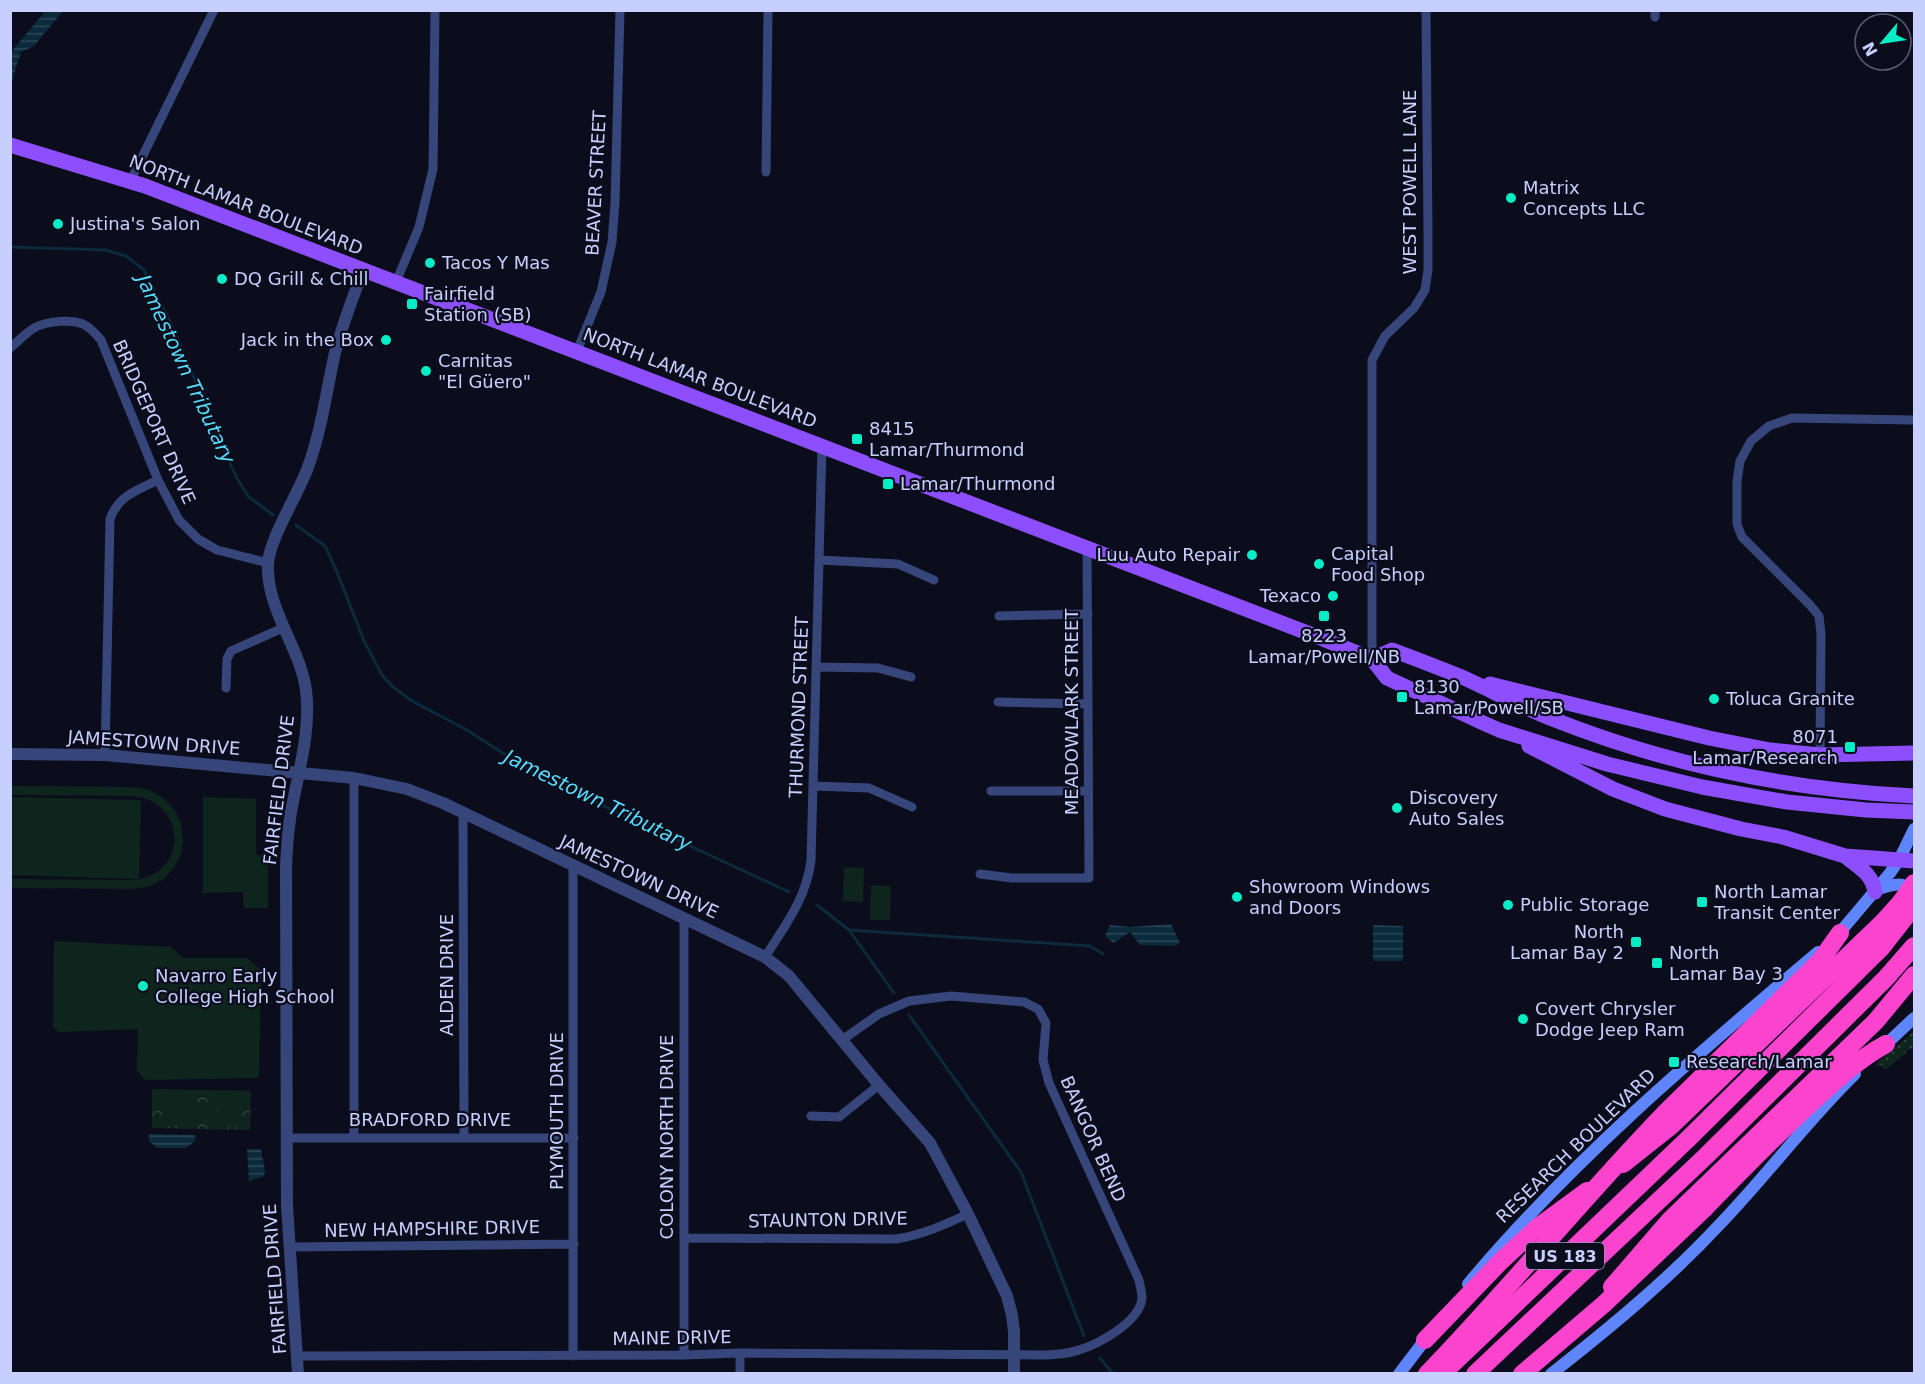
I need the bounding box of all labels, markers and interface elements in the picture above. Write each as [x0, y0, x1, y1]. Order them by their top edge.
north arrow [1853, 12, 1913, 72]
text: N [1859, 39, 1882, 59]
street label: WEST POWELL LANE [1399, 90, 1420, 274]
street label: BEAVER STREET [581, 109, 610, 256]
street label: NORTH LAMAR BOULEVARD [126, 150, 366, 259]
place label: Matrix Concepts LLC [1523, 177, 1645, 219]
marker: Matrix Concepts LLC [1504, 191, 1518, 205]
place label: Justina's Salon [69, 213, 201, 234]
marker: Justina's Salon [51, 217, 65, 231]
place label: Tacos Y Mas [441, 252, 550, 273]
marker: Tacos Y Mas [423, 256, 437, 270]
water label: Jamestown Tributary [130, 267, 241, 468]
place label: DQ Grill & Chill [234, 268, 369, 289]
marker: DQ Grill & Chill [215, 272, 229, 286]
place label: Fairfield Station (SB) [424, 283, 532, 325]
marker: Fairfield Station (SB) [405, 297, 419, 311]
street label: NORTH LAMAR BOULEVARD [580, 323, 820, 432]
place label: Jack in the Box [240, 329, 374, 350]
marker: Jack in the Box [379, 333, 393, 347]
street label: BRIDGEPORT DRIVE [109, 336, 200, 507]
place label: Carnitas "El Güero" [438, 350, 531, 392]
marker: Carnitas "El Güero" [419, 364, 433, 378]
place label: 8415 Lamar/Thurmond [869, 418, 1024, 460]
marker: 8415 Lamar/Thurmond [850, 432, 864, 446]
place label: Lamar/Thurmond [900, 473, 1055, 494]
marker: Lamar/Thurmond [881, 477, 895, 491]
place label: Capital Food Shop [1331, 543, 1425, 585]
place label: Luu Auto Repair [1097, 544, 1241, 565]
marker: Luu Auto Repair [1245, 548, 1259, 562]
marker: Capital Food Shop [1312, 557, 1326, 571]
place label: Texaco [1259, 585, 1321, 606]
marker: Texaco [1326, 589, 1340, 603]
street label: MEADOWLARK STREET [1061, 608, 1082, 815]
marker: 8223 Lamar/Powell/NB [1317, 609, 1331, 623]
street label: THURMOND STREET [785, 615, 812, 799]
place label: 8223 Lamar/Powell/NB [1248, 625, 1400, 667]
place label: 8130 Lamar/Powell/SB [1414, 676, 1564, 718]
place label: Toluca Granite [1725, 688, 1855, 709]
marker: 8130 Lamar/Powell/SB [1395, 690, 1409, 704]
marker: Toluca Granite [1707, 692, 1721, 706]
street label: FAIRFIELD DRIVE [259, 714, 298, 866]
street label: JAMESTOWN DRIVE [66, 726, 241, 759]
place label: 8071 Lamar/Research [1692, 726, 1838, 768]
marker: 8071 Lamar/Research [1843, 740, 1857, 754]
water label: Jamestown Tributary [497, 742, 697, 856]
place label: Discovery Auto Sales [1409, 787, 1504, 829]
marker: Discovery Auto Sales [1390, 801, 1404, 815]
street label: JAMESTOWN DRIVE [555, 830, 722, 923]
place label: Showroom Windows and Doors [1249, 876, 1430, 918]
place label: North Lamar Transit Center [1713, 881, 1841, 923]
marker: Showroom Windows and Doors [1230, 890, 1244, 904]
place label: Public Storage [1520, 894, 1649, 915]
marker: North Lamar Transit Center [1695, 895, 1709, 909]
marker: Public Storage [1501, 898, 1515, 912]
street label: ALDEN DRIVE [436, 914, 457, 1036]
place label: North Lamar Bay 2 [1510, 921, 1624, 963]
marker: North Lamar Bay 2 [1629, 935, 1643, 949]
place label: North Lamar Bay 3 [1669, 942, 1783, 984]
marker: North Lamar Bay 3 [1650, 956, 1664, 970]
place label: Navarro Early College High School [155, 965, 335, 1007]
marker: Navarro Early College High School [136, 979, 150, 993]
place label: Covert Chrysler Dodge Jeep Ram [1535, 998, 1685, 1040]
marker: Covert Chrysler Dodge Jeep Ram [1516, 1012, 1530, 1026]
street label: PLYMOUTH DRIVE [546, 1032, 567, 1190]
street label: COLONY NORTH DRIVE [656, 1035, 677, 1239]
place label: Research/Lamar [1686, 1051, 1832, 1072]
marker: Research/Lamar [1667, 1055, 1681, 1069]
street label: RESEARCH BOULEVARD [1492, 1064, 1660, 1227]
street label: BANGOR BEND [1056, 1073, 1131, 1205]
street label: BRADFORD DRIVE [349, 1109, 511, 1130]
street label: FAIRFIELD DRIVE [259, 1203, 290, 1355]
street label: STAUNTON DRIVE [748, 1208, 908, 1231]
street label: NEW HAMPSHIRE DRIVE [324, 1216, 540, 1241]
road number: US 183 [1526, 1243, 1604, 1269]
street label: MAINE DRIVE [612, 1326, 732, 1349]

